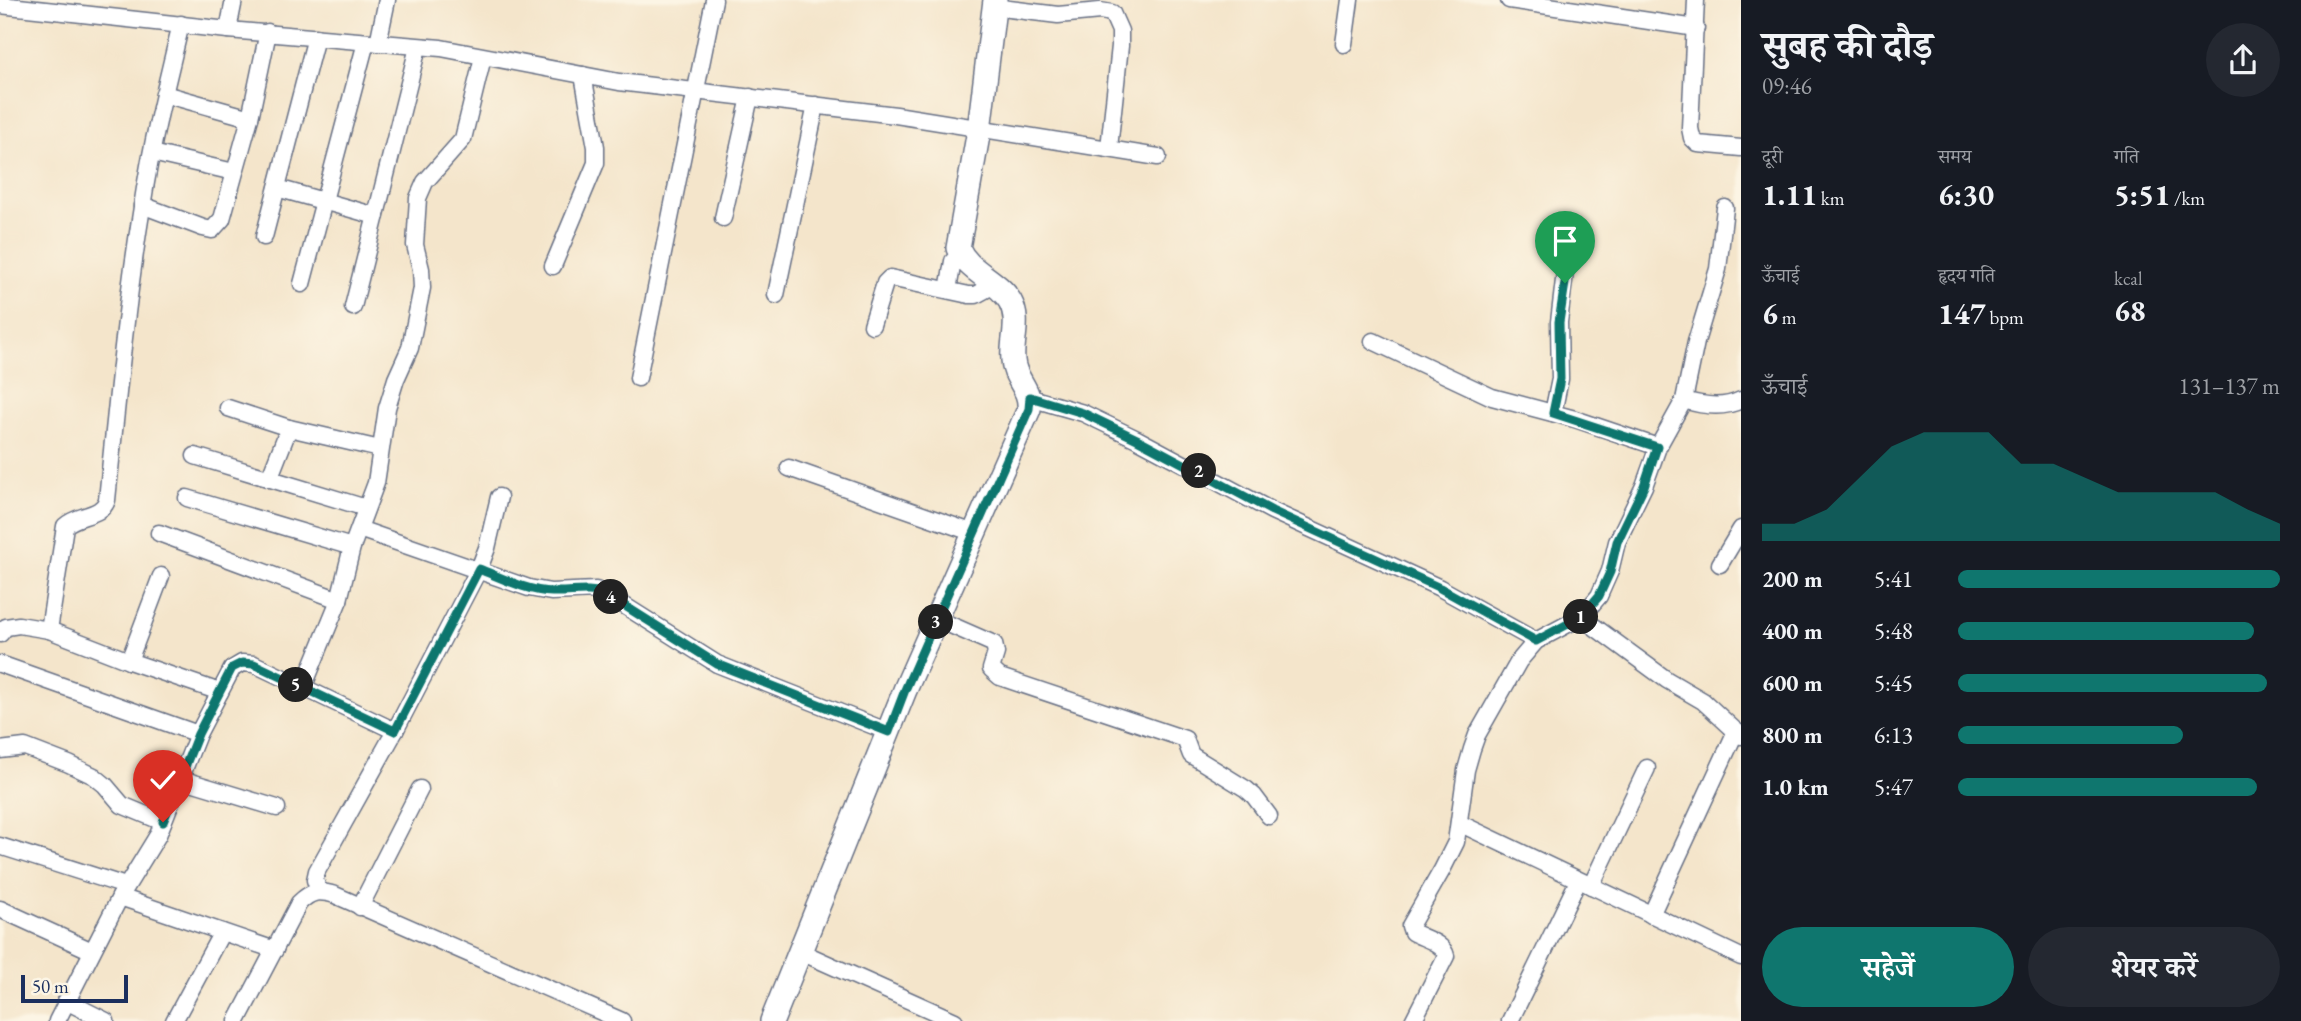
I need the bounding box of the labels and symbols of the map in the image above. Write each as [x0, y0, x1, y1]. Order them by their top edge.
pin [1535, 211, 1595, 283]
pin: 2 [1182, 454, 1216, 489]
pin: 4 [594, 580, 628, 614]
pin: 1 [1564, 600, 1598, 634]
pin: 3 [918, 604, 954, 640]
pin: 5 [278, 668, 314, 702]
pin [133, 750, 193, 822]
scale bar [21, 972, 128, 1004]

